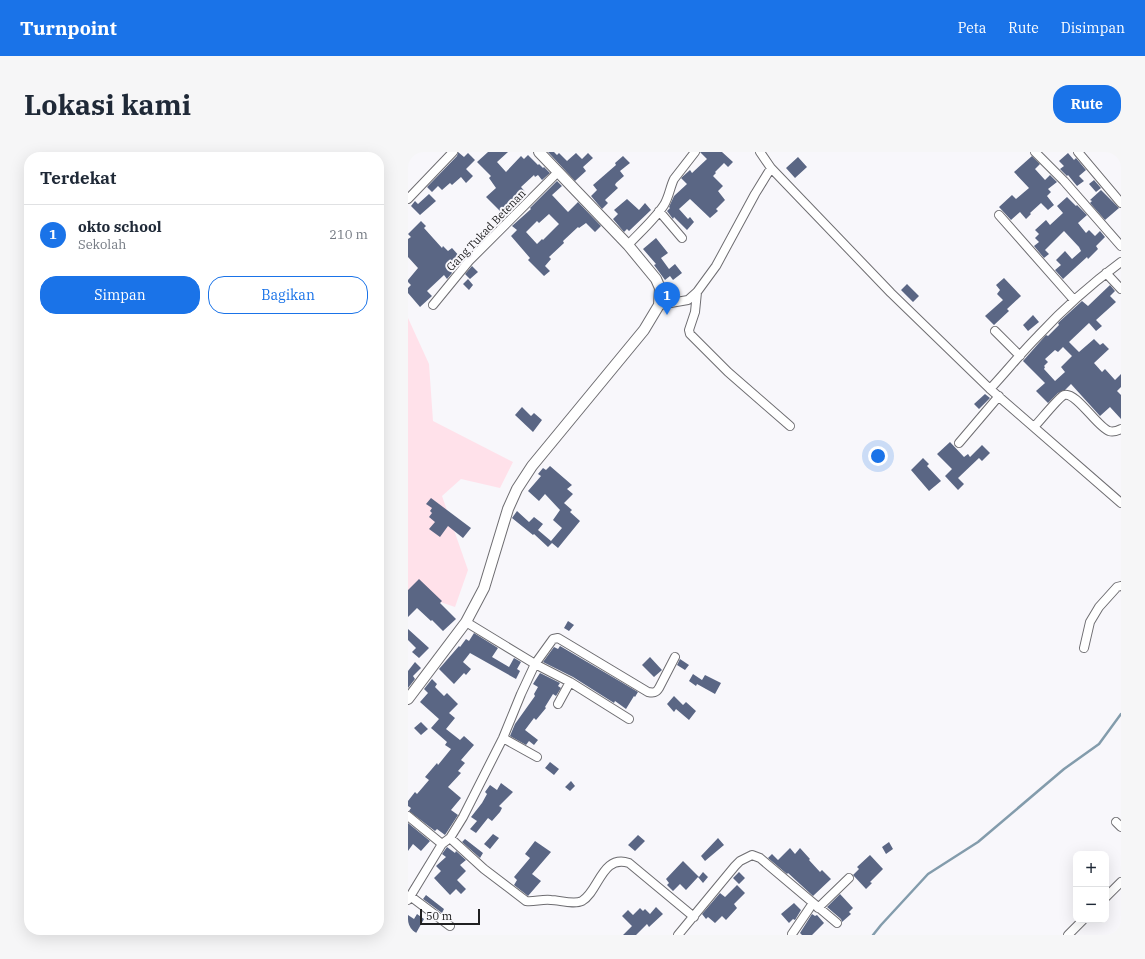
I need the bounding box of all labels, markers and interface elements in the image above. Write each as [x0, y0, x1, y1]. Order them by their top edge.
text: Turnpoint [20, 16, 117, 40]
text: Peta [958, 19, 986, 37]
text: Rute [1008, 19, 1039, 37]
text: Disimpan [1061, 19, 1125, 37]
button: Rute [1053, 85, 1121, 123]
text: Lokasi kami [24, 86, 191, 123]
text: Terdekat [40, 167, 116, 189]
street label: Gang Tukad Betenan [443, 186, 529, 274]
text: okto school [78, 217, 162, 236]
text: 1 [49, 226, 57, 243]
text: 210 m [329, 226, 368, 243]
text: Sekolah [78, 236, 126, 253]
button: Simpan [40, 276, 200, 314]
button: Bagikan [208, 276, 368, 314]
pin: 1 [654, 282, 680, 315]
your location [868, 446, 888, 466]
map controls [1073, 851, 1109, 923]
button: + [1073, 851, 1109, 887]
button: − [1073, 887, 1109, 923]
scale bar [420, 907, 480, 926]
text: 50 m [426, 909, 452, 923]

